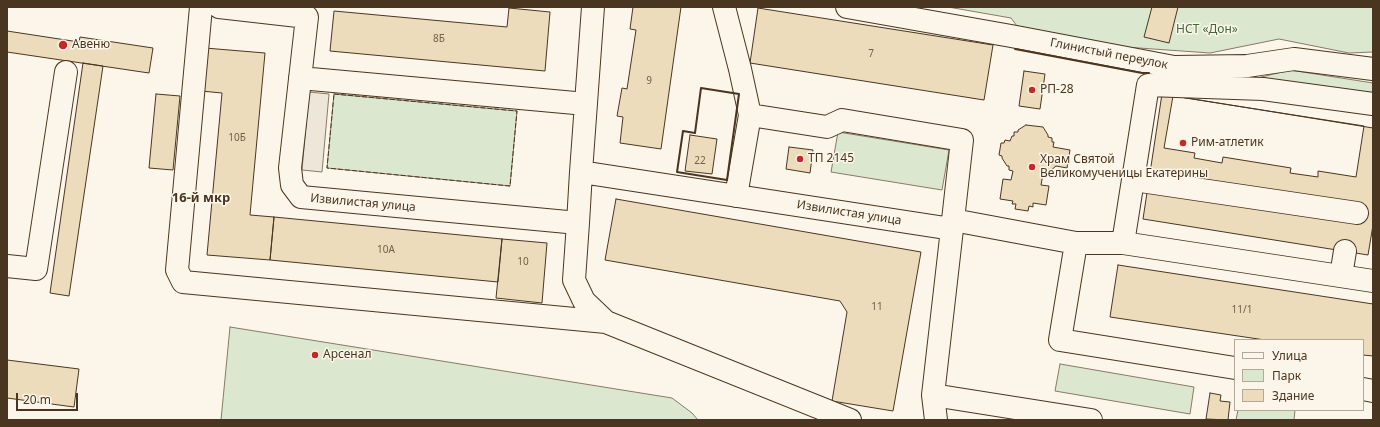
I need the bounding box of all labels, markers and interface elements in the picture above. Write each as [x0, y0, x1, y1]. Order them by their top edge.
park label: НСТ «Дон» [1176, 23, 1238, 37]
house number: 8Б [433, 33, 445, 45]
street label: Глинистый переулок [1049, 36, 1169, 72]
place label: Авеню [72, 38, 110, 52]
marker: Авеню [57, 39, 69, 51]
house number: 7 [868, 48, 874, 60]
house number: 9 [646, 75, 652, 87]
place label: РП-28 [1040, 83, 1074, 97]
marker: РП-28 [1027, 85, 1037, 95]
house number: 10Б [228, 132, 246, 144]
place label: Рим-атлетик [1191, 136, 1264, 150]
marker: Рим-атлетик [1178, 138, 1188, 148]
place label: ТП 2145 [808, 152, 854, 166]
place label: Храм Святой Великомученицы Екатерины [1040, 153, 1208, 181]
marker: ТП 2145 [795, 154, 805, 164]
house number: 22 [694, 155, 706, 167]
marker: Храм Святой Великомученицы Екатерины [1027, 162, 1037, 172]
district label: 16-й мкр [172, 190, 230, 206]
street label: Извилистая улица [310, 191, 416, 215]
street label: Извилистая улица [796, 198, 902, 228]
house number: 10А [377, 244, 395, 256]
house number: 10 [517, 256, 529, 268]
house number: 11 [871, 301, 883, 313]
house number: 11/1 [1232, 304, 1252, 316]
legend [1234, 339, 1364, 411]
text: Улица [1272, 347, 1307, 364]
place label: Арсенал [323, 348, 371, 362]
marker: Арсенал [310, 350, 320, 360]
text: Парк [1272, 367, 1301, 384]
scale bar [18, 385, 80, 411]
text: Здание [1272, 387, 1314, 404]
text: 20 m [23, 391, 51, 408]

